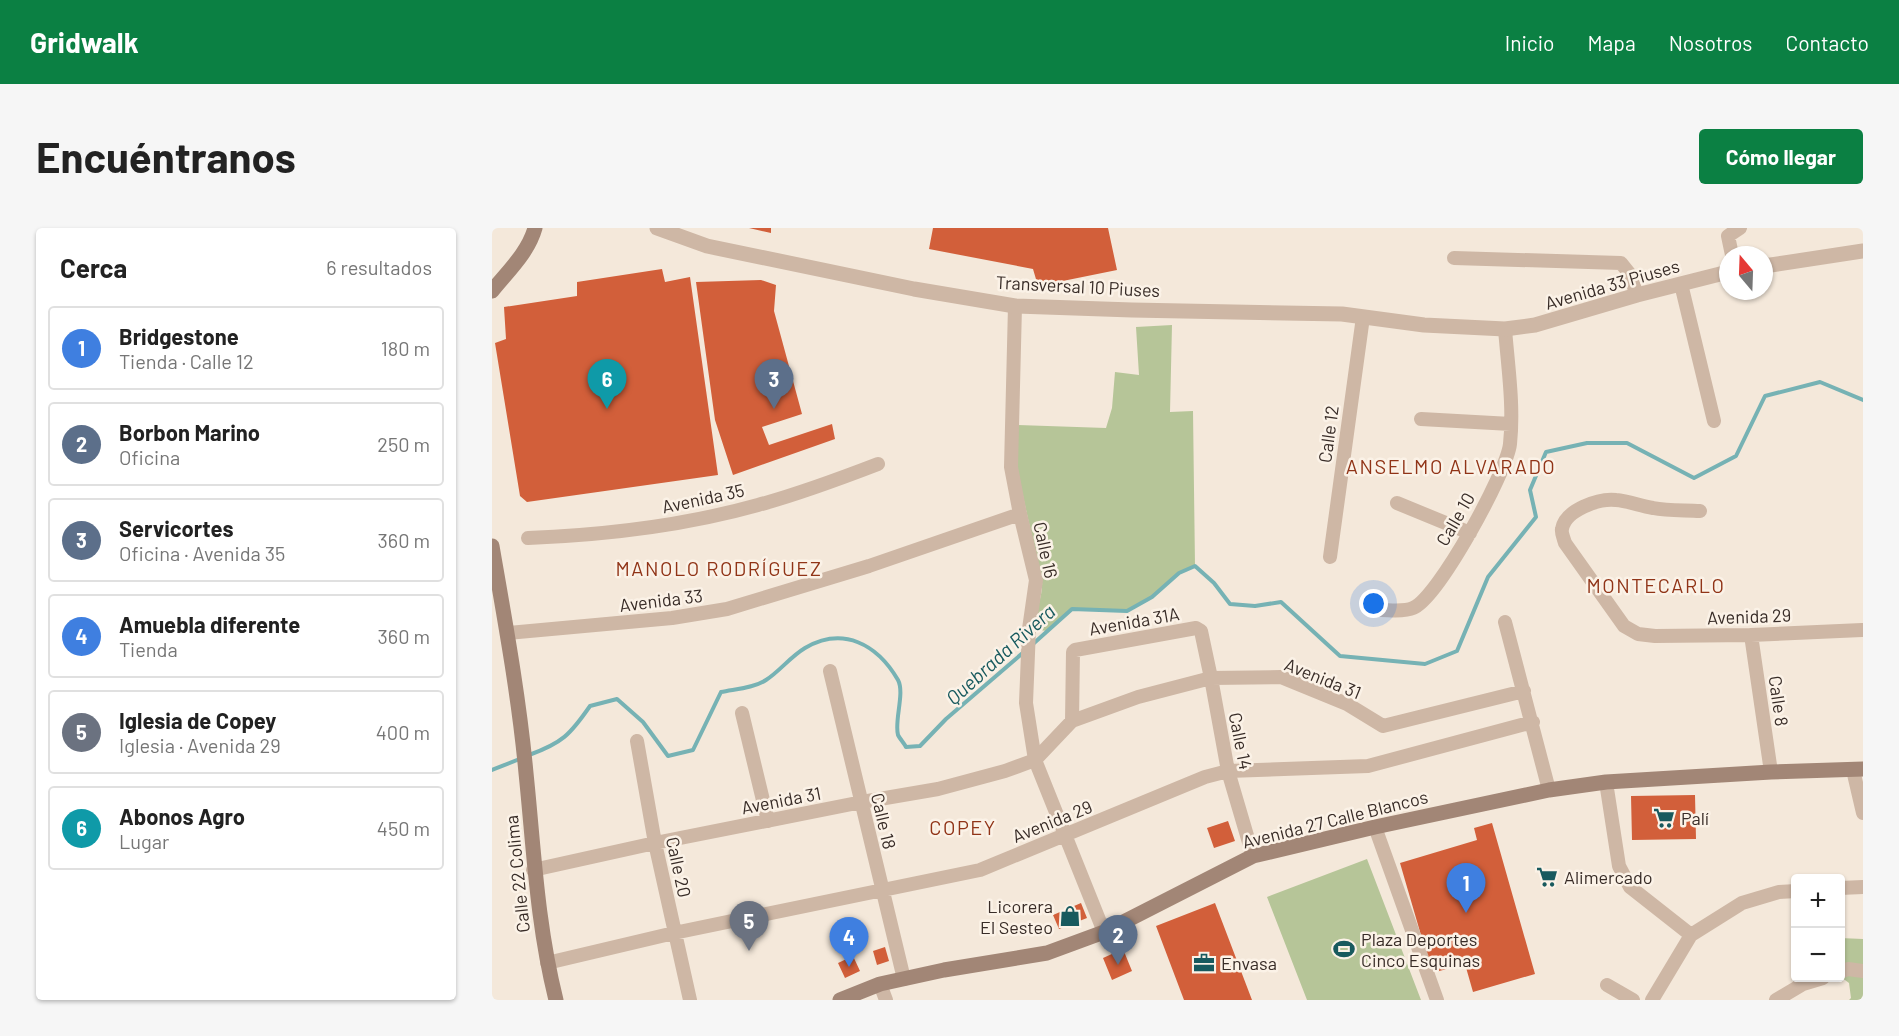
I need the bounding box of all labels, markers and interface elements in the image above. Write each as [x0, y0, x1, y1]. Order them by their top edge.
text: Gridwalk [30, 25, 139, 59]
text: Inicio [1505, 30, 1555, 55]
text: Mapa [1588, 30, 1636, 55]
text: Nosotros [1669, 30, 1752, 55]
text: Contacto [1785, 30, 1869, 55]
button: Cómo llegar [1699, 129, 1863, 184]
text: Encuéntranos [36, 131, 296, 181]
north arrow [1719, 246, 1773, 300]
text: Cerca [60, 252, 127, 283]
street label: Avenida 33 Piuses [1542, 254, 1682, 314]
text: 6 resultados [326, 255, 432, 279]
street label: Transversal 10 Piuses [995, 271, 1161, 301]
text: Bridgestone [119, 323, 239, 349]
text: 1 [78, 336, 85, 360]
text: 180 m [381, 336, 430, 360]
text: Tienda · Calle 12 [119, 349, 254, 373]
pin: 6 [588, 360, 626, 409]
pin: 3 [754, 360, 794, 409]
street label: Calle 12 [1313, 404, 1343, 464]
text: Borbon Marino [119, 419, 260, 445]
text: 2 [76, 432, 87, 456]
text: 250 m [377, 432, 430, 456]
text: Oficina [119, 445, 180, 469]
district label: ANSELMO ALVARADO [1346, 454, 1556, 478]
street label: Avenida 35 [660, 479, 746, 517]
street label: Calle 10 [1431, 488, 1479, 550]
text: Servicortes [119, 515, 233, 541]
street label: Calle 16 [1029, 520, 1063, 580]
text: 3 [76, 528, 87, 552]
text: 360 m [378, 528, 430, 552]
text: Oficina · Avenida 35 [119, 541, 285, 565]
district label: MANOLO RODRÍGUEZ [616, 556, 822, 580]
district label: MONTECARLO [1587, 573, 1725, 597]
street label: Avenida 33 [618, 584, 704, 616]
your location [1359, 589, 1388, 618]
water label: Quebrada Rivera [941, 599, 1059, 709]
street label: Avenida 31A [1087, 602, 1181, 640]
street label: Avenida 29 [1707, 604, 1791, 628]
text: Amuebla diferente [119, 611, 300, 637]
text: 4 [75, 624, 88, 648]
text: 360 m [378, 624, 430, 648]
text: Tienda [119, 637, 178, 661]
street label: Avenida 31 [1282, 653, 1364, 703]
street label: Calle 8 [1765, 674, 1793, 728]
text: Iglesia de Copey [119, 707, 276, 733]
street label: Calle 14 [1225, 711, 1257, 771]
text: 5 [76, 720, 87, 744]
text: 400 m [376, 720, 430, 744]
text: Iglesia · Avenida 29 [119, 733, 281, 757]
street label: Avenida 31 [739, 782, 823, 818]
street label: Avenida 27 Calle Blancos [1240, 785, 1430, 853]
street label: Calle 18 [867, 791, 901, 851]
street label: Avenida 29 [1009, 795, 1095, 847]
text: Abonos Agro [119, 803, 245, 829]
supermarket icon: Palí [1652, 806, 1676, 830]
place label: Palí [1681, 807, 1709, 829]
street label: Calle 22 Colima [500, 814, 534, 934]
district label: COPEY [929, 815, 997, 839]
text: 6 [76, 816, 87, 840]
text: 450 m [377, 816, 430, 840]
text: Lugar [119, 829, 169, 853]
street label: Calle 20 [662, 835, 696, 899]
pin: 1 [1446, 864, 1486, 913]
supermarket icon: Alimercado [1535, 865, 1559, 889]
place label: Alimercado [1564, 866, 1653, 888]
map controls [1791, 874, 1845, 982]
button: + [1791, 874, 1845, 928]
place label: Licorera El Sesteo [980, 895, 1053, 938]
pin: 5 [730, 902, 768, 951]
shop icon: Licorera El Sesteo [1058, 904, 1082, 928]
pin: 2 [1098, 916, 1138, 965]
pin: 4 [830, 918, 868, 967]
place label: Plaza Deportes Cinco Esquinas [1361, 928, 1480, 971]
button: − [1791, 928, 1845, 982]
sports icon: Plaza Deportes Cinco Esquinas [1332, 937, 1356, 961]
office icon: Envasa [1192, 951, 1216, 975]
place label: Envasa [1221, 952, 1277, 974]

